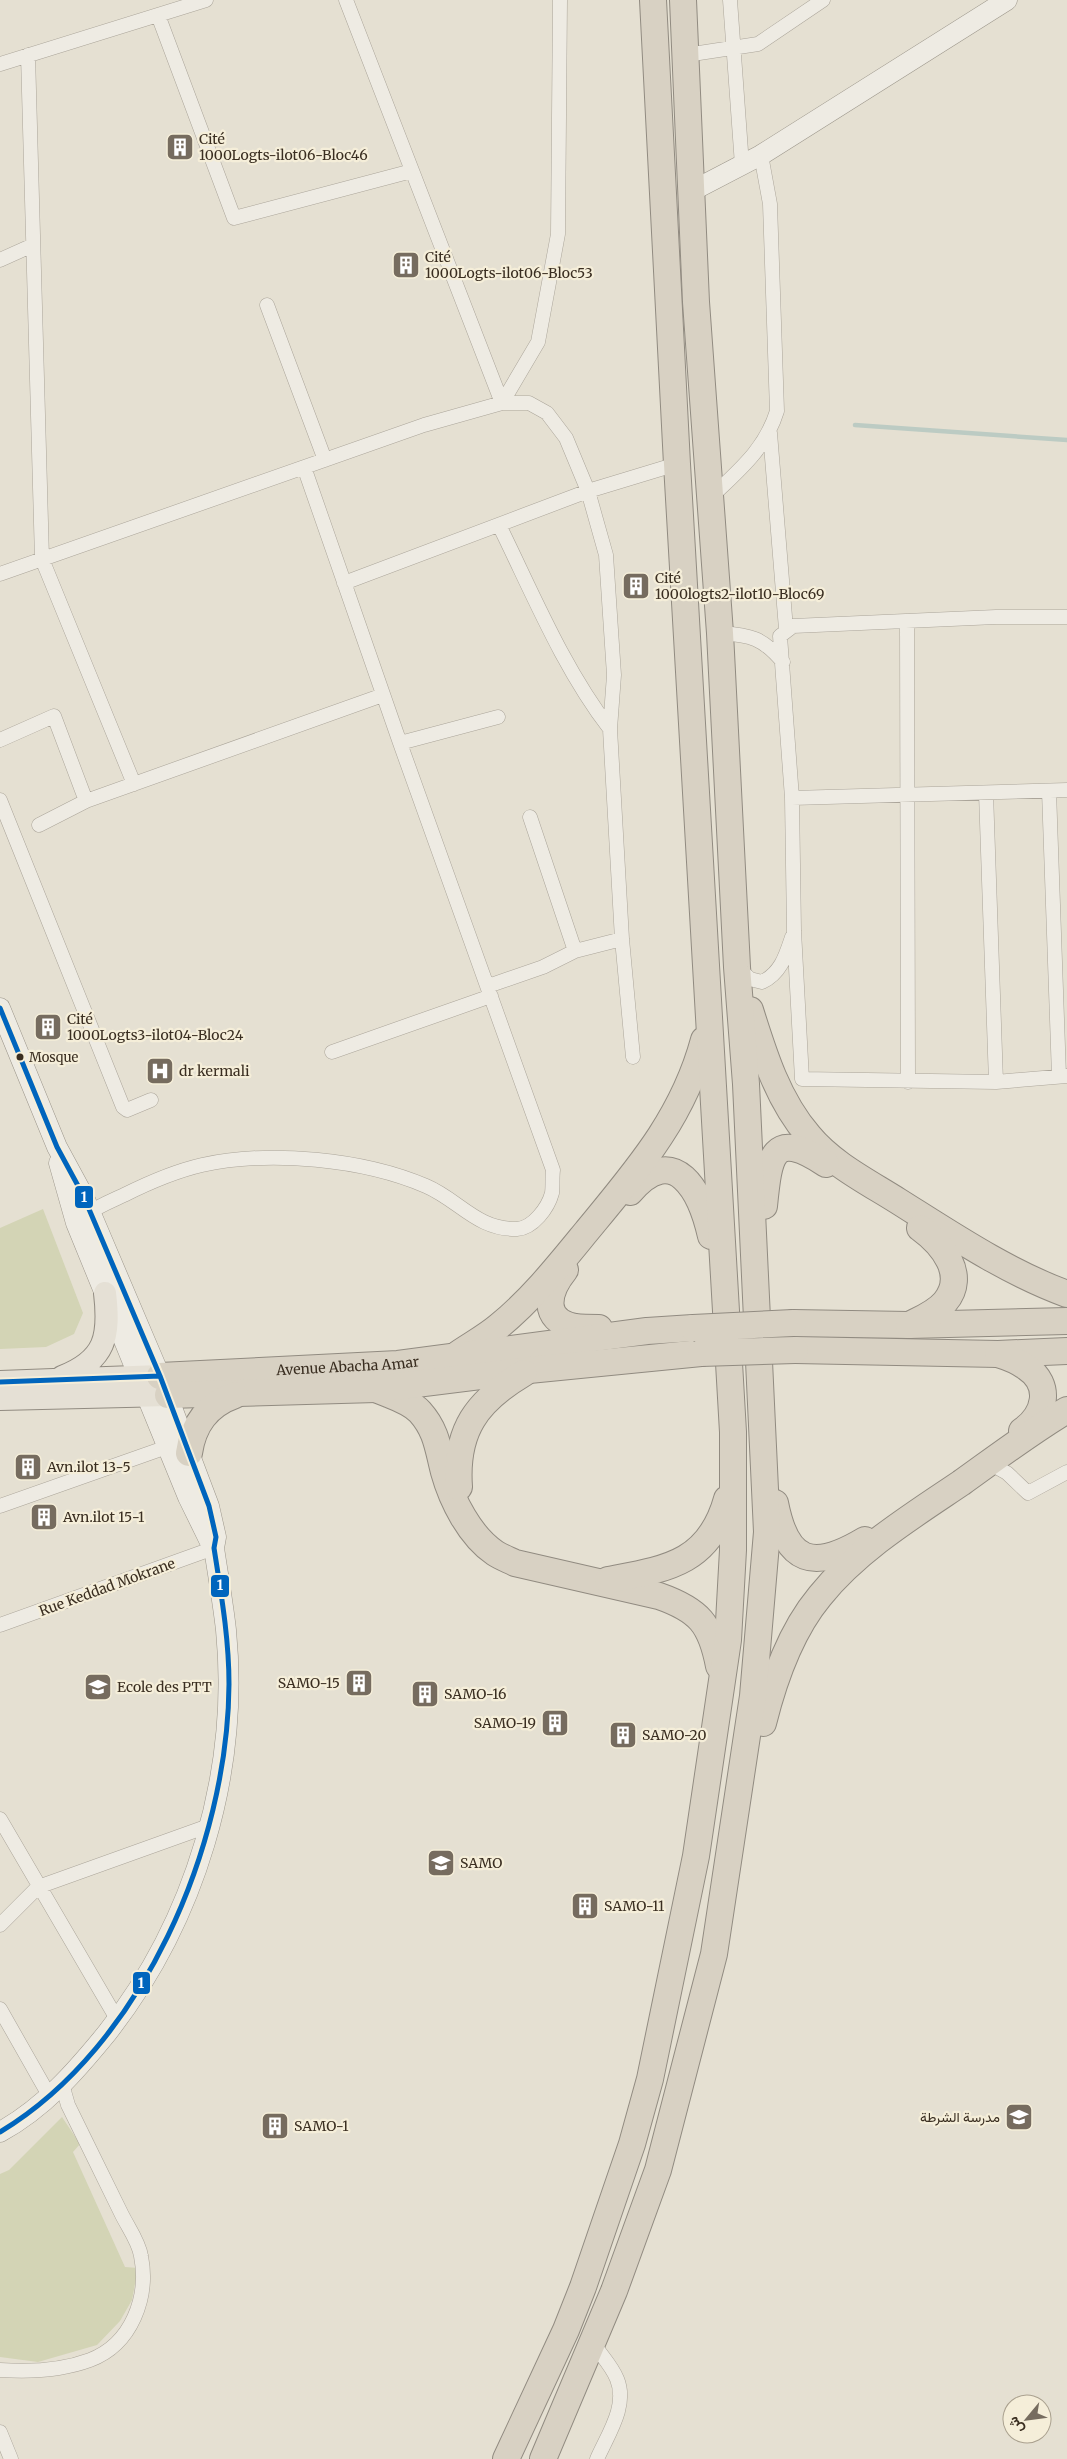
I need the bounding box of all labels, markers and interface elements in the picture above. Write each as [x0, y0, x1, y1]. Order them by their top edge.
place label: Cité 1000Logts-ilot06-Bloc46 [199, 130, 368, 164]
building icon: Cité 1000Logts-ilot06-Bloc46 [165, 132, 195, 162]
place label: Cité 1000Logts-ilot06-Bloc53 [425, 248, 593, 282]
building icon: Cité 1000Logts-ilot06-Bloc53 [391, 250, 421, 280]
place label: Cité 1000logts2-ilot10-Bloc69 [655, 569, 824, 603]
building icon: Cité 1000logts2-ilot10-Bloc69 [621, 571, 651, 601]
place label: Cité 1000Logts3-ilot04-Bloc24 [67, 1010, 244, 1044]
building icon: Cité 1000Logts3-ilot04-Bloc24 [33, 1012, 63, 1042]
place label: Mosque [29, 1049, 79, 1066]
marker: Mosque [15, 1052, 25, 1062]
hospital icon: dr kermali [145, 1056, 175, 1086]
place label: dr kermali [179, 1062, 250, 1080]
line badge: 1 [74, 1185, 94, 1209]
text: 1 [81, 1188, 88, 1206]
street label: Avenue Abacha Amar [275, 1352, 420, 1379]
building icon: Avn.ilot 13-5 [13, 1452, 43, 1482]
place label: Avn.ilot 13-5 [46, 1458, 131, 1476]
building icon: Avn.ilot 15-1 [29, 1502, 59, 1532]
place label: Avn.ilot 15-1 [62, 1508, 144, 1526]
street label: Rue Keddad Mokrane [36, 1554, 178, 1620]
line badge: 1 [210, 1574, 230, 1598]
text: 1 [217, 1576, 224, 1594]
building icon: SAMO-15 [344, 1668, 374, 1698]
school or university icon: Ecole des PTT [83, 1672, 113, 1702]
place label: SAMO-15 [278, 1674, 340, 1692]
place label: Ecole des PTT [117, 1678, 212, 1696]
building icon: SAMO-16 [410, 1679, 440, 1709]
place label: SAMO-16 [444, 1685, 506, 1703]
building icon: SAMO-19 [540, 1708, 570, 1738]
place label: SAMO-19 [474, 1714, 536, 1732]
building icon: SAMO-20 [608, 1720, 638, 1750]
place label: SAMO-20 [642, 1726, 707, 1744]
school or university icon: SAMO [426, 1848, 456, 1878]
place label: SAMO [460, 1854, 502, 1872]
building icon: SAMO-11 [570, 1891, 600, 1921]
place label: SAMO-11 [604, 1897, 664, 1915]
line badge: 1 [132, 1971, 151, 1995]
text: 1 [138, 1974, 145, 1992]
school or university icon: مدرسة الشرطة [1004, 2102, 1034, 2132]
place label: مدرسة الشرطة [920, 2108, 1000, 2126]
building icon: SAMO-1 [260, 2111, 290, 2141]
place label: SAMO-1 [294, 2117, 348, 2135]
north arrow [1002, 2394, 1052, 2444]
text: ش [1004, 2413, 1028, 2437]

